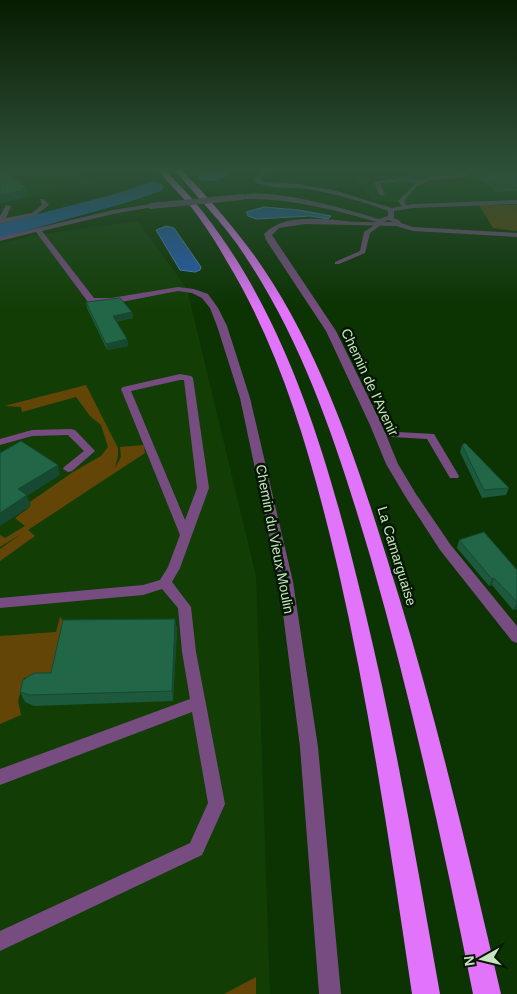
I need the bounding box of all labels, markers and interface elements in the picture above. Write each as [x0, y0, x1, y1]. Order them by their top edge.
street label: Chemin de l'Avenir [338, 326, 402, 439]
street label: Chemin du Vieux Moulin [253, 463, 297, 615]
street label: La Camarguaise [374, 505, 420, 608]
north arrow [457, 934, 507, 984]
text: N [460, 955, 478, 967]

